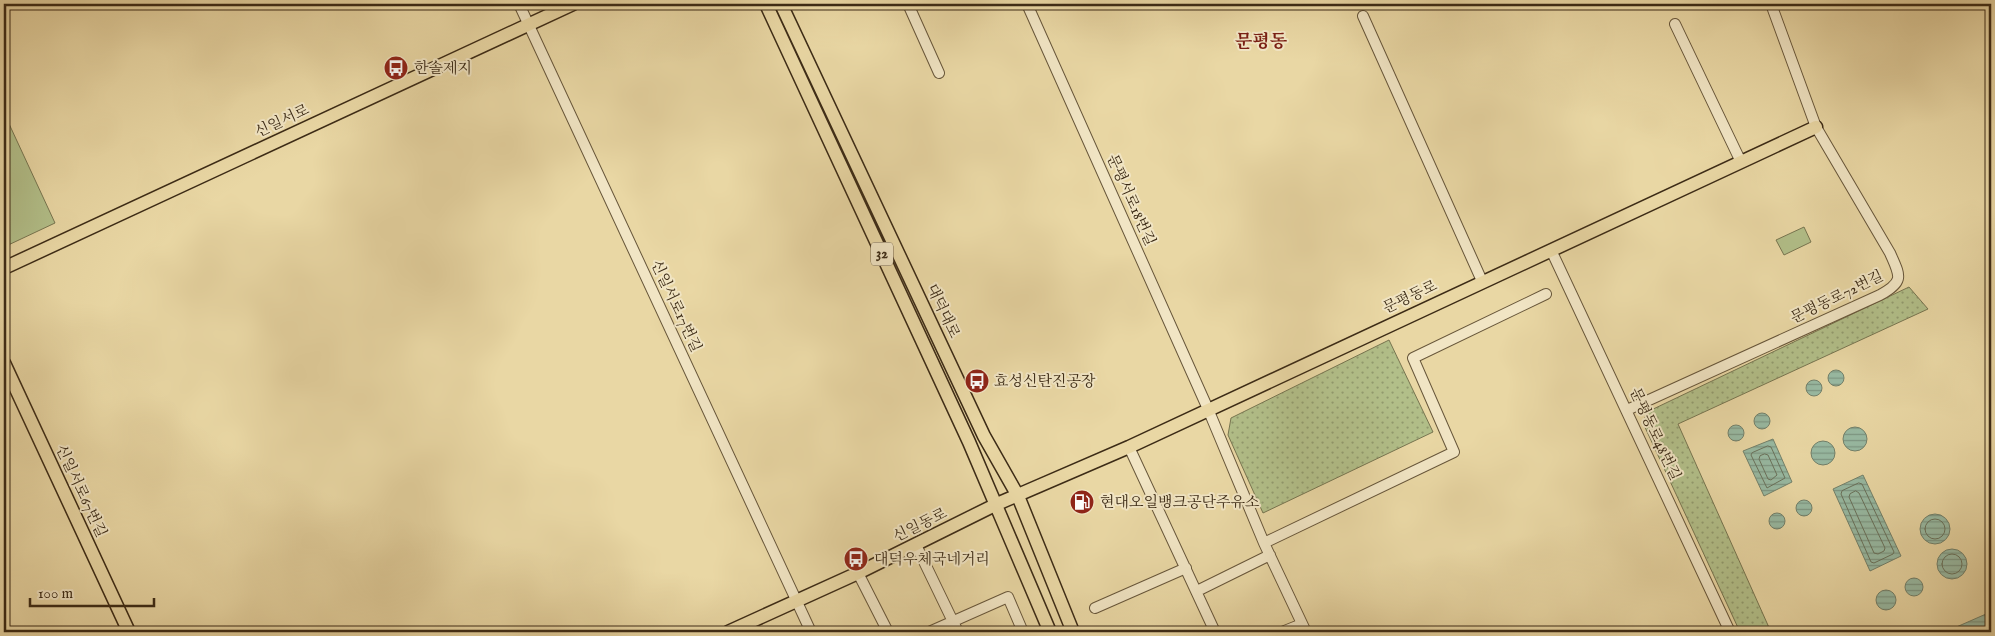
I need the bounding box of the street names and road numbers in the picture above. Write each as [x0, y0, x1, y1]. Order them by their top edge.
street label: 신일서로 [252, 100, 313, 142]
street label: 문평서로18번길 [1102, 151, 1160, 249]
road number: 32 [871, 242, 893, 266]
street label: 신일서로17번길 [646, 257, 706, 355]
street label: 문평동로72번길 [1787, 266, 1887, 328]
street label: 문평동로 [1380, 276, 1441, 318]
street label: 대덕대로 [922, 281, 964, 342]
street label: 문평동로48번길 [1625, 385, 1685, 483]
street label: 신일서로67번길 [51, 442, 111, 540]
street label: 신일동로 [890, 504, 951, 546]

